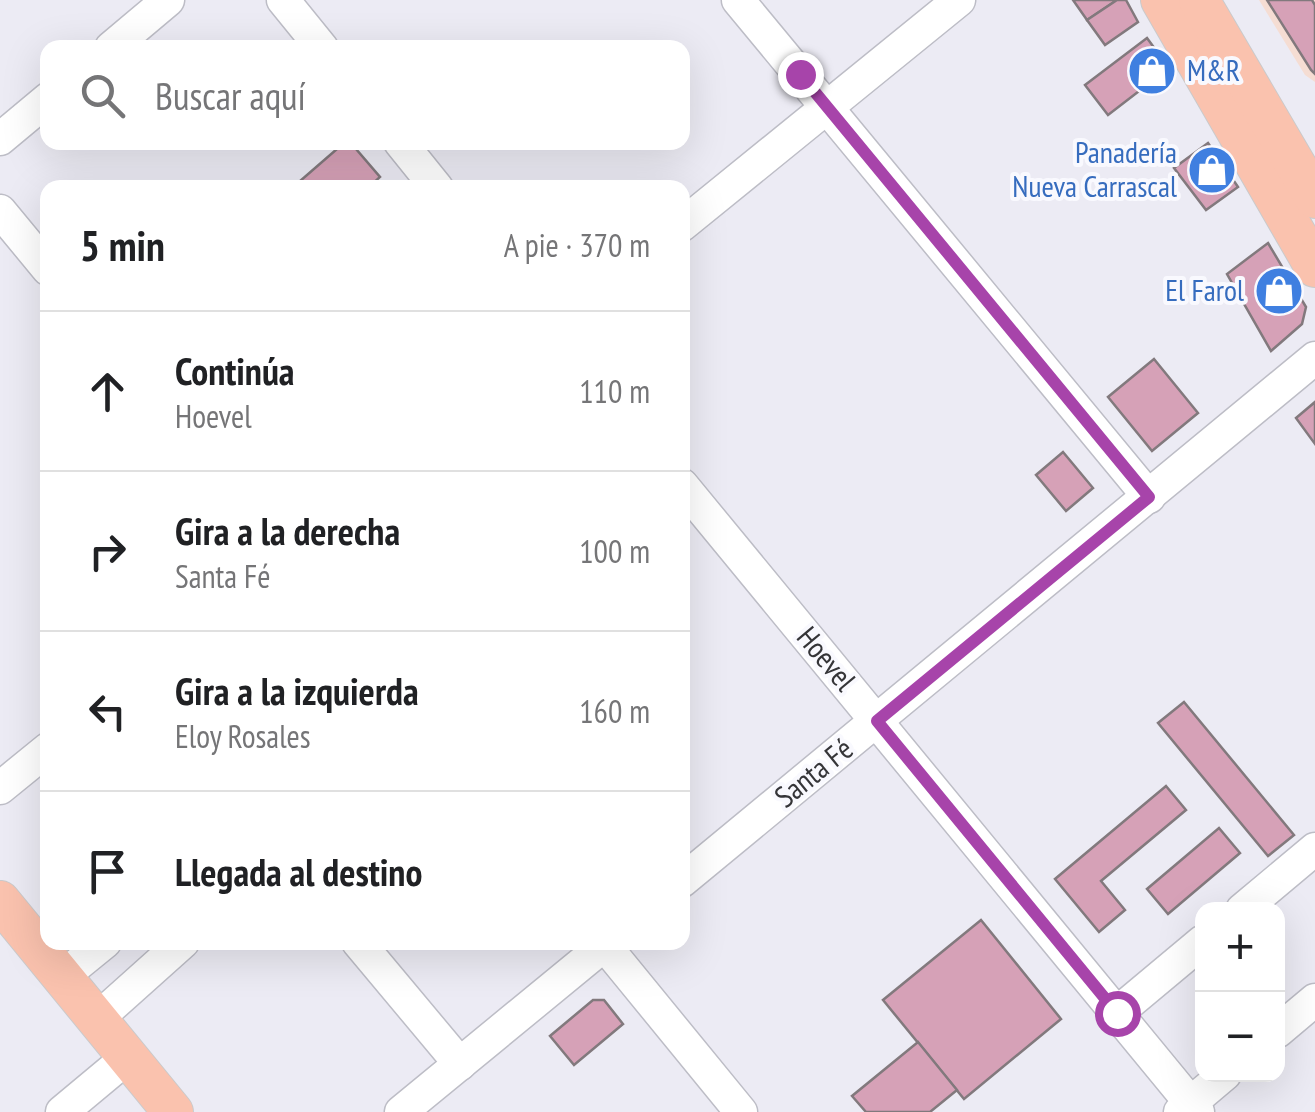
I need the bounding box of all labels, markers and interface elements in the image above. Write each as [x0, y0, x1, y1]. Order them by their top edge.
search box [40, 40, 690, 150]
shop icon: M&R [1126, 45, 1178, 97]
place label: M&R [1187, 50, 1240, 89]
route end [778, 52, 824, 98]
icon: search [75, 68, 130, 123]
text: Buscar aquí [155, 71, 306, 120]
place label: Panadería Nueva Carrascal [1012, 132, 1177, 205]
shop icon: Panadería Nueva Carrascal [1186, 144, 1238, 196]
text: 5 min [80, 218, 165, 273]
text: A pie · 370 m [504, 224, 650, 266]
shop icon: El Farol [1253, 265, 1305, 317]
place label: El Farol [1165, 270, 1244, 309]
text: Continúa [175, 346, 295, 395]
icon: ahead [80, 364, 135, 419]
text: 110 m [579, 370, 650, 412]
text: Hoevel [175, 395, 252, 437]
text: Gira a la derecha [175, 506, 400, 555]
icon: right [80, 524, 135, 579]
text: 100 m [579, 530, 650, 572]
text: Santa Fé [175, 555, 270, 597]
street label: Hoevel [789, 618, 865, 698]
text: Gira a la izquierda [175, 666, 419, 715]
icon: left [80, 684, 135, 739]
text: 160 m [579, 690, 650, 732]
text: Eloy Rosales [175, 715, 311, 757]
street label: Santa Fé [766, 729, 860, 815]
icon: arrive [80, 844, 135, 899]
text: Llegada al destino [175, 847, 422, 896]
map controls [1195, 902, 1285, 1082]
button: + [1195, 902, 1285, 992]
route start [1095, 991, 1141, 1037]
button: − [1195, 992, 1285, 1082]

